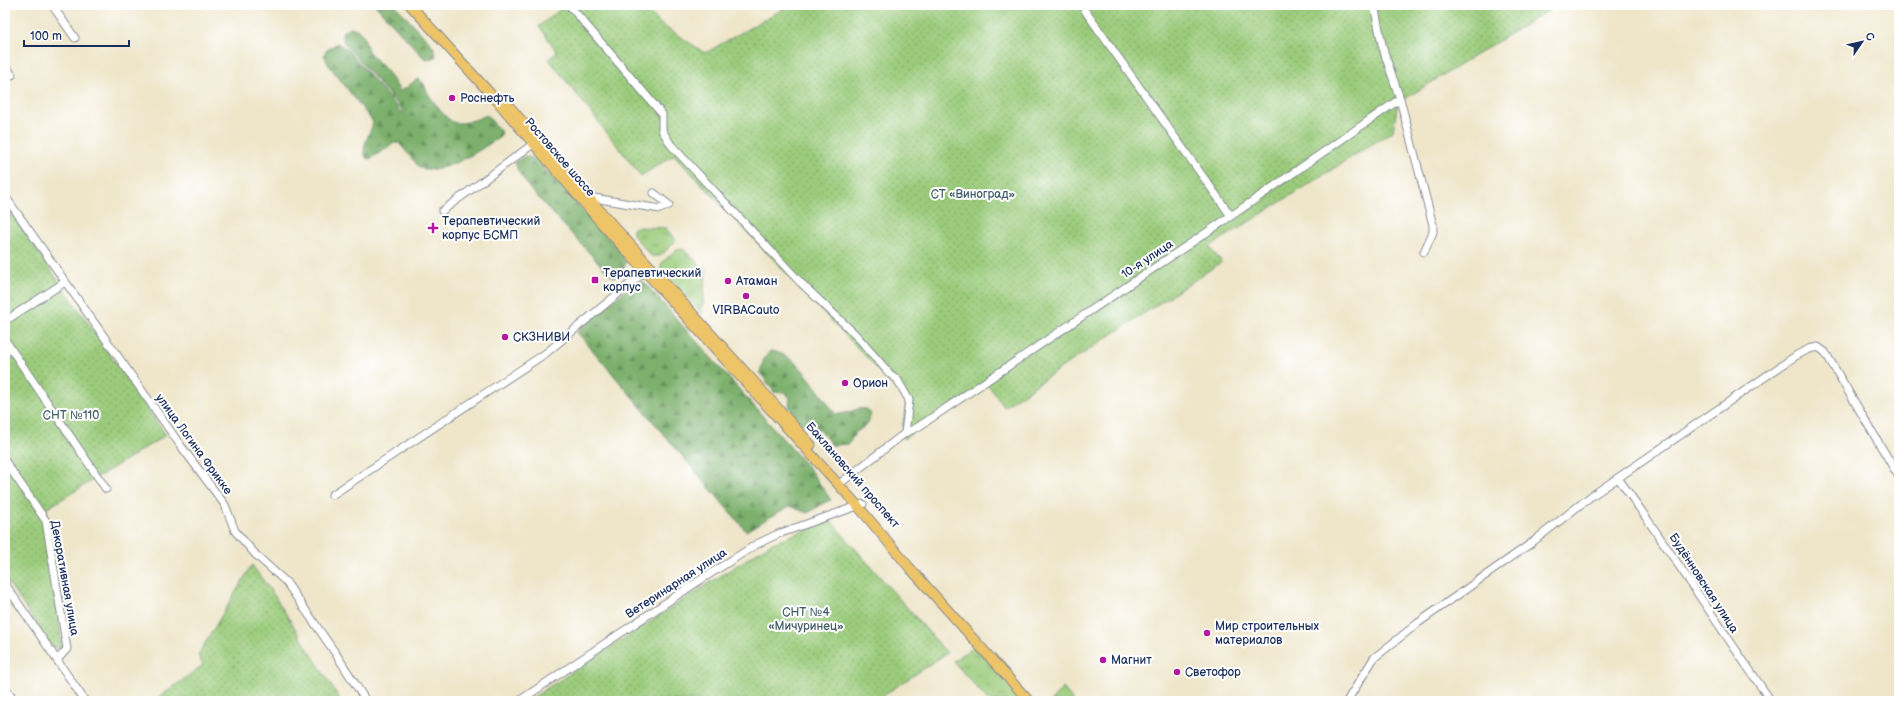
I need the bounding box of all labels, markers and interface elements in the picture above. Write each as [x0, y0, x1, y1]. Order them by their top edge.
scale bar [24, 22, 129, 48]
north arrow [1842, 22, 1882, 62]
text: 100 m [30, 29, 62, 44]
text: С [1862, 30, 1878, 44]
place label: Роснефть [460, 91, 515, 106]
marker: Роснефть [447, 93, 457, 103]
street label: Ростовское шоссе [521, 115, 598, 200]
park label: СТ «Виноград» [931, 187, 1016, 202]
place label: Терапевтический корпус БСМП [442, 214, 541, 243]
marker: Терапевтический корпус БСМП [427, 222, 439, 234]
street label: 10-я улица [1119, 237, 1176, 282]
place label: Терапевтический корпус [603, 266, 702, 295]
place label: Атаман [735, 274, 778, 289]
marker: Терапевтический корпус [590, 275, 600, 285]
marker: Атаман [723, 276, 733, 286]
marker: VIRBACauto [741, 291, 751, 301]
place label: VIRBACauto [712, 303, 780, 318]
place label: СКЗНИВИ [513, 330, 570, 345]
marker: СКЗНИВИ [500, 332, 510, 342]
place label: Орион [853, 376, 888, 391]
marker: Орион [840, 378, 850, 388]
street label: улица Логина Фрикке [152, 391, 235, 498]
park label: СНТ №110 [43, 408, 99, 423]
street label: Баклановский проспект [802, 419, 903, 532]
street label: Декоративная улица [47, 519, 82, 637]
street label: Будённовская улица [1666, 530, 1741, 636]
street label: Ветеринарная улица [623, 545, 730, 622]
park label: СНТ №4 «Мичуринец» [768, 605, 844, 634]
place label: Мир строительных материалов [1215, 619, 1319, 648]
marker: Мир строительных материалов [1202, 628, 1212, 638]
place label: Магнит [1111, 653, 1152, 668]
marker: Магнит [1098, 655, 1108, 665]
place label: Светофор [1185, 665, 1241, 680]
marker: Светофор [1172, 667, 1182, 677]

